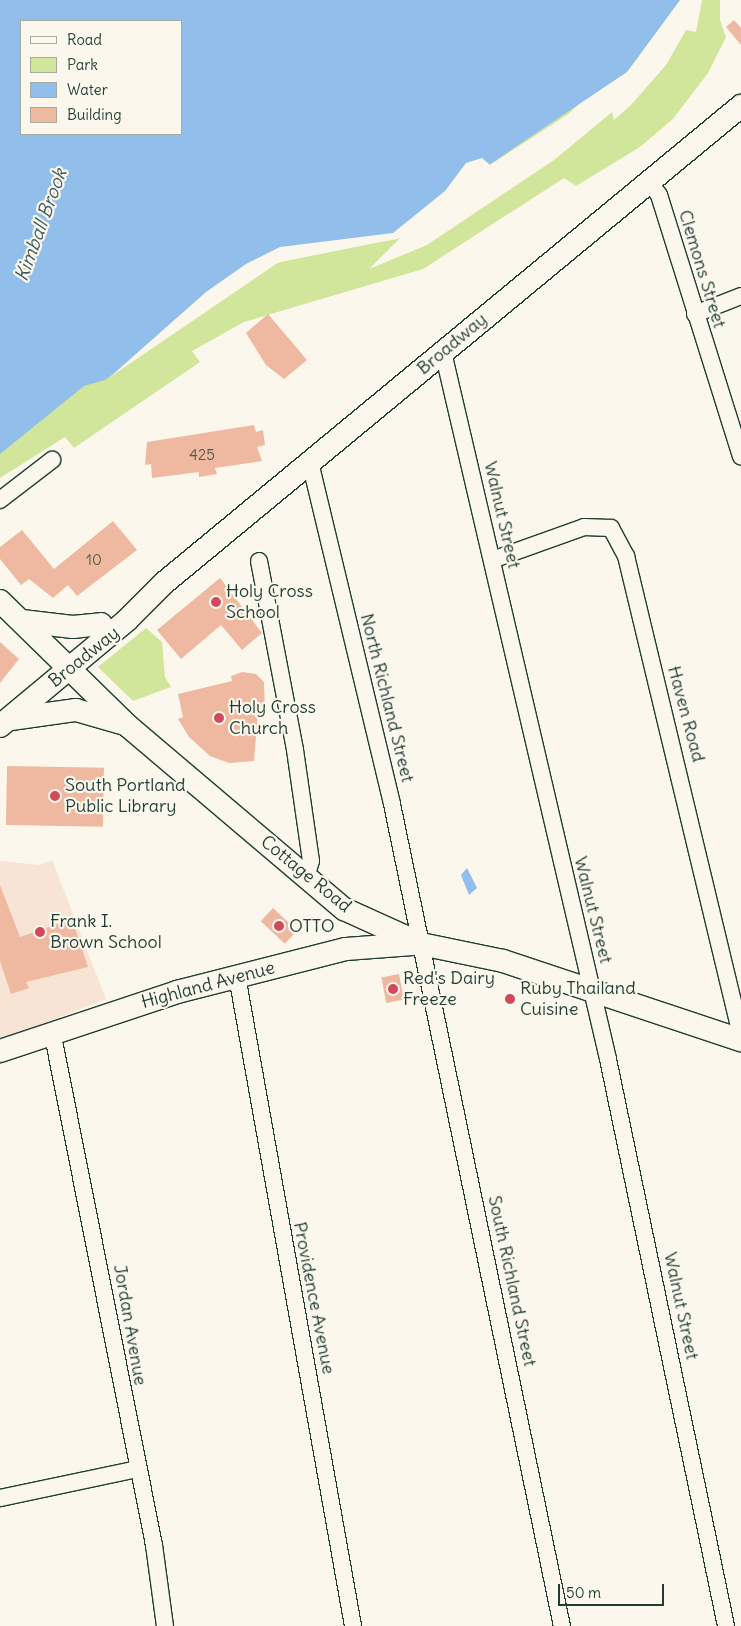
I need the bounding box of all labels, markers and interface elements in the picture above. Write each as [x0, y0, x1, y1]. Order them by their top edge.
legend [20, 20, 182, 135]
text: Road [67, 30, 102, 49]
text: Park [67, 55, 98, 74]
text: Water [67, 80, 108, 99]
text: Building [67, 105, 122, 124]
water label: Kimball Brook [10, 166, 72, 284]
street label: Clemons Street [674, 207, 730, 331]
street label: Broadway [413, 309, 491, 379]
house number: 425 [189, 446, 215, 464]
street label: Walnut Street [479, 459, 525, 571]
house number: 10 [86, 551, 102, 569]
place label: Holy Cross School [226, 581, 313, 624]
marker: Holy Cross School [210, 596, 222, 608]
street label: North Richland Street [356, 611, 418, 785]
street label: Broadway [44, 622, 124, 692]
street label: Haven Road [663, 664, 709, 764]
place label: Holy Cross Church [229, 697, 316, 740]
marker: Holy Cross Church [213, 712, 225, 724]
place label: South Portland Public Library [65, 775, 186, 818]
marker: South Portland Public Library [49, 790, 61, 802]
street label: Cottage Road [256, 831, 356, 917]
street label: Walnut Street [569, 854, 617, 966]
place label: Frank I. Brown School [50, 911, 162, 954]
place label: OTTO [289, 915, 335, 937]
marker: OTTO [273, 920, 285, 932]
marker: Frank I. Brown School [34, 926, 46, 938]
street label: Highland Avenue [139, 957, 277, 1013]
place label: Red's Dairy Freeze [403, 968, 495, 1011]
place label: Ruby Thailand Cuisine [520, 978, 636, 1021]
marker: Red's Dairy Freeze [387, 983, 399, 995]
marker: Ruby Thailand Cuisine [504, 993, 516, 1005]
street label: South Richland Street [483, 1194, 541, 1368]
street label: Providence Avenue [289, 1220, 339, 1376]
street label: Walnut Street [659, 1250, 703, 1362]
street label: Jordan Avenue [109, 1263, 151, 1387]
scale bar [561, 1574, 667, 1606]
text: 50 m [566, 1583, 601, 1602]

